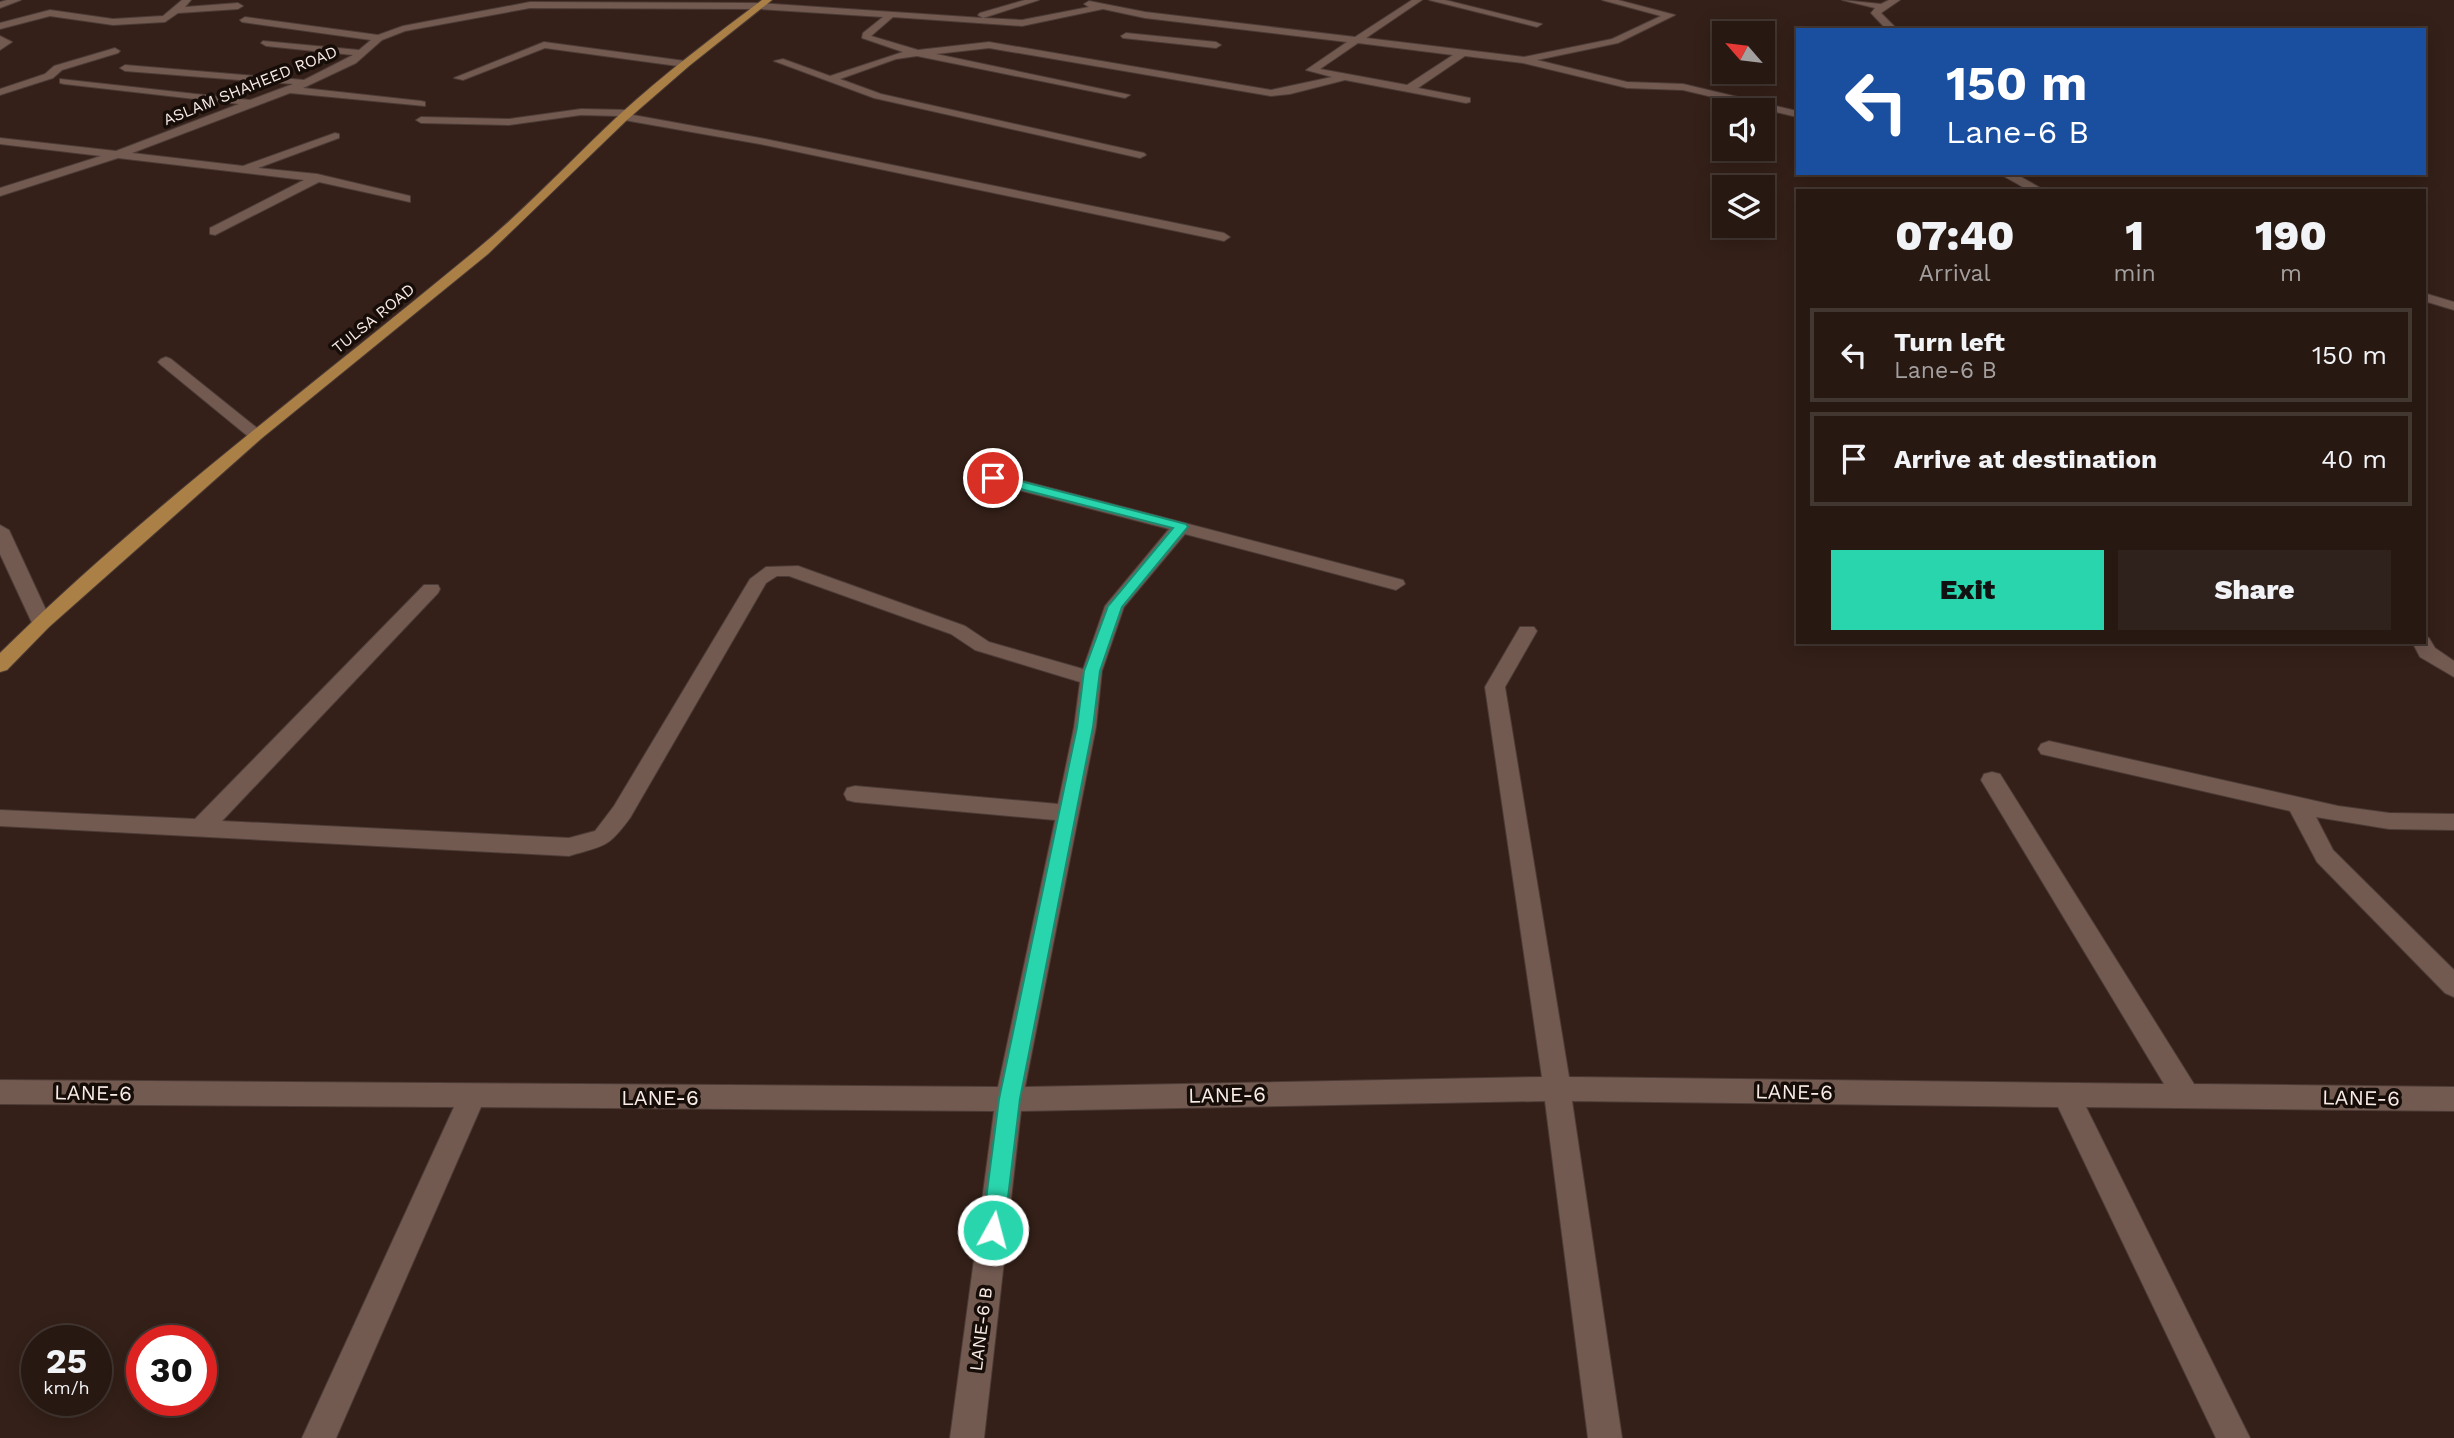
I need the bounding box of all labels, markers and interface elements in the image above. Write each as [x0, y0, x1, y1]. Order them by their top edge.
north arrow [1712, 21, 1774, 84]
map controls [1712, 21, 1775, 238]
street label: ASLAM SHAHEED ROAD [160, 42, 340, 129]
text: 150 m [1946, 54, 2087, 112]
icon: left [1831, 56, 1922, 147]
button: sound [1712, 98, 1775, 161]
text: Lane-6 B [1946, 113, 2089, 151]
button: layers [1712, 175, 1775, 238]
text: 07:40 [1895, 211, 2014, 260]
text: 1 [2125, 211, 2144, 260]
text: 190 [2255, 211, 2327, 260]
text: Arrival [1919, 260, 1991, 287]
text: min [2113, 260, 2156, 287]
text: m [2280, 260, 2302, 287]
street label: TULSA ROAD [328, 279, 418, 357]
text: Turn left [1894, 327, 2005, 357]
icon: left [1835, 336, 1873, 374]
text: 150 m [2312, 340, 2387, 370]
text: Lane-6 B [1894, 357, 1997, 384]
icon: arrive [1835, 440, 1873, 478]
text: Arrive at destination [1894, 444, 2157, 474]
text: 40 m [2321, 444, 2387, 474]
pin [963, 448, 1023, 508]
icon: arrive [974, 459, 1012, 497]
button: Exit [1831, 550, 2104, 630]
button: Share [2118, 550, 2391, 630]
street label: LANE-6 [1755, 1078, 1833, 1105]
street label: LANE-6 [54, 1079, 132, 1106]
street label: LANE-6 [1188, 1081, 1266, 1108]
street label: LANE-6 [2322, 1084, 2400, 1111]
street label: LANE-6 [621, 1085, 699, 1110]
position arrow [956, 1193, 1030, 1267]
street label: LANE-6 B [965, 1286, 996, 1372]
speed limit sign: 30 [126, 1325, 217, 1416]
text: 25 [46, 1340, 87, 1382]
text: km/h [43, 1377, 90, 1398]

